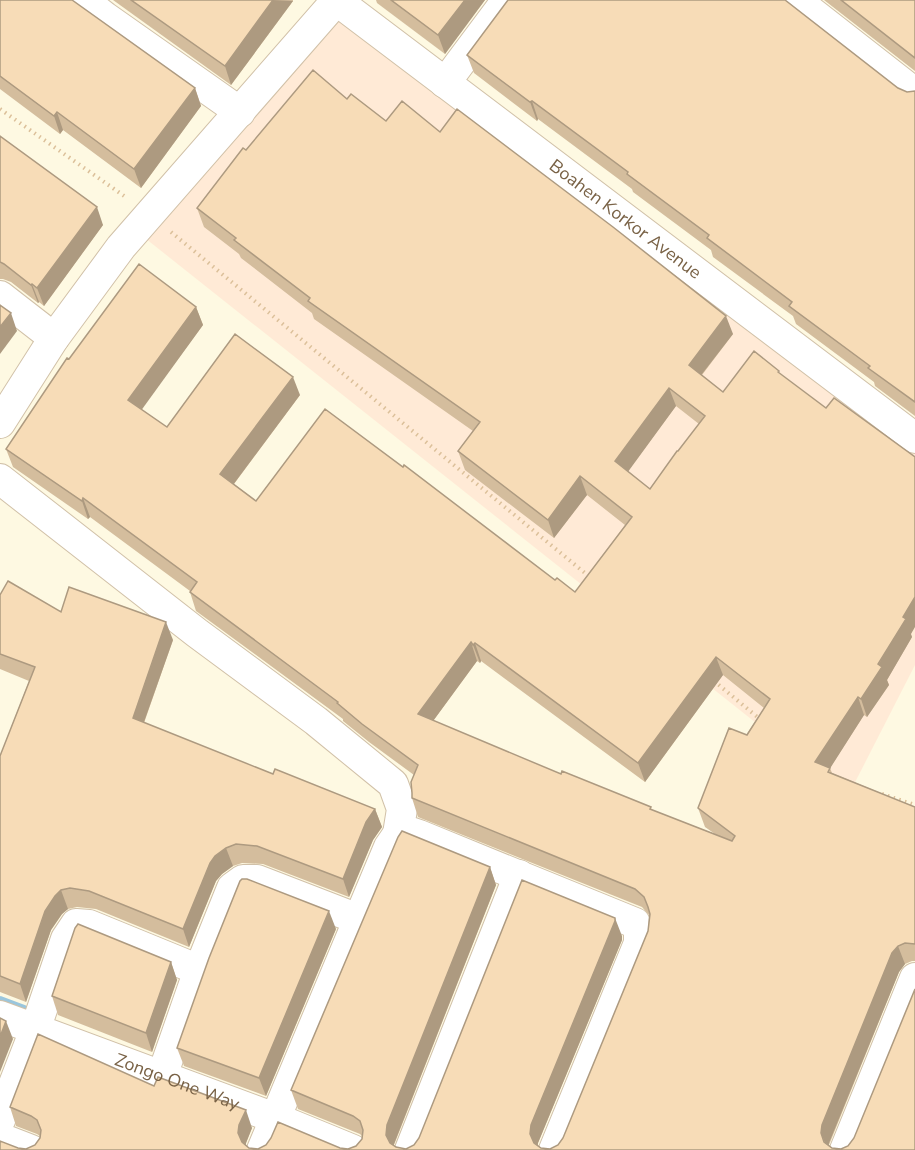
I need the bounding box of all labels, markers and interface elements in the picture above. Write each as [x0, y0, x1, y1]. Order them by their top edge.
street label: Boahen Korkor Avenue [544, 154, 707, 284]
street label: Zongo One Way [111, 1048, 244, 1116]

